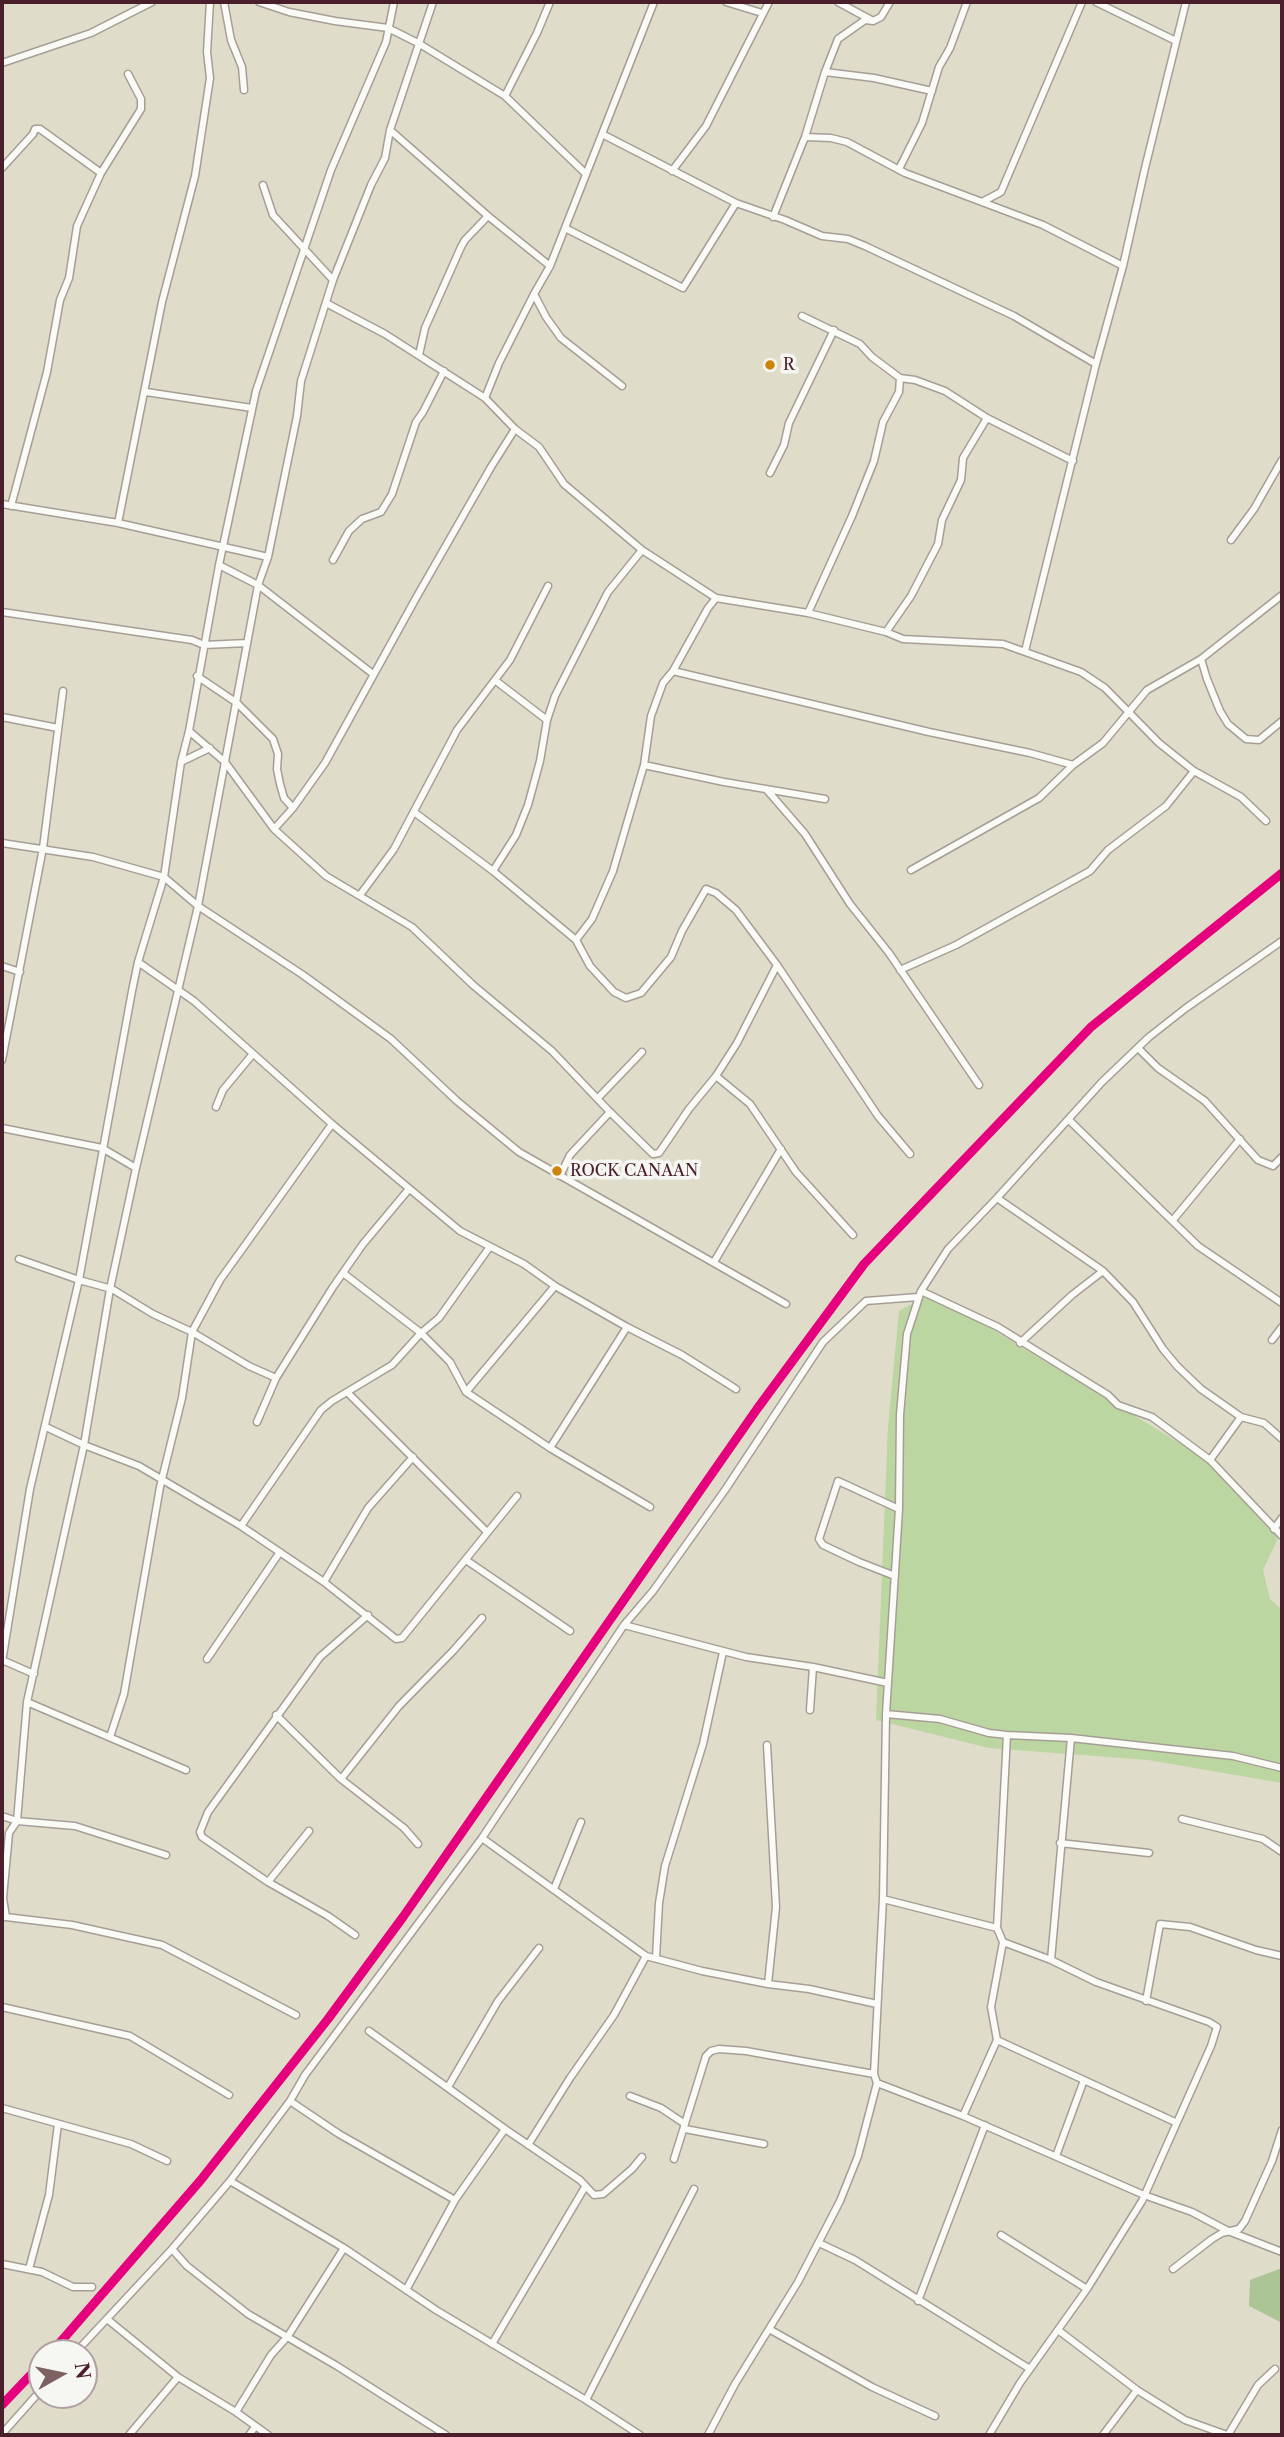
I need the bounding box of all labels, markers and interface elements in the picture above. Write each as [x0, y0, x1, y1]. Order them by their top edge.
place label: R [783, 355, 795, 375]
marker: R [763, 358, 777, 372]
place label: ROCK CANAAN [570, 1161, 698, 1181]
marker: ROCK CANAAN [550, 1164, 564, 1178]
north arrow [28, 2339, 98, 2409]
text: N [70, 2361, 95, 2381]

